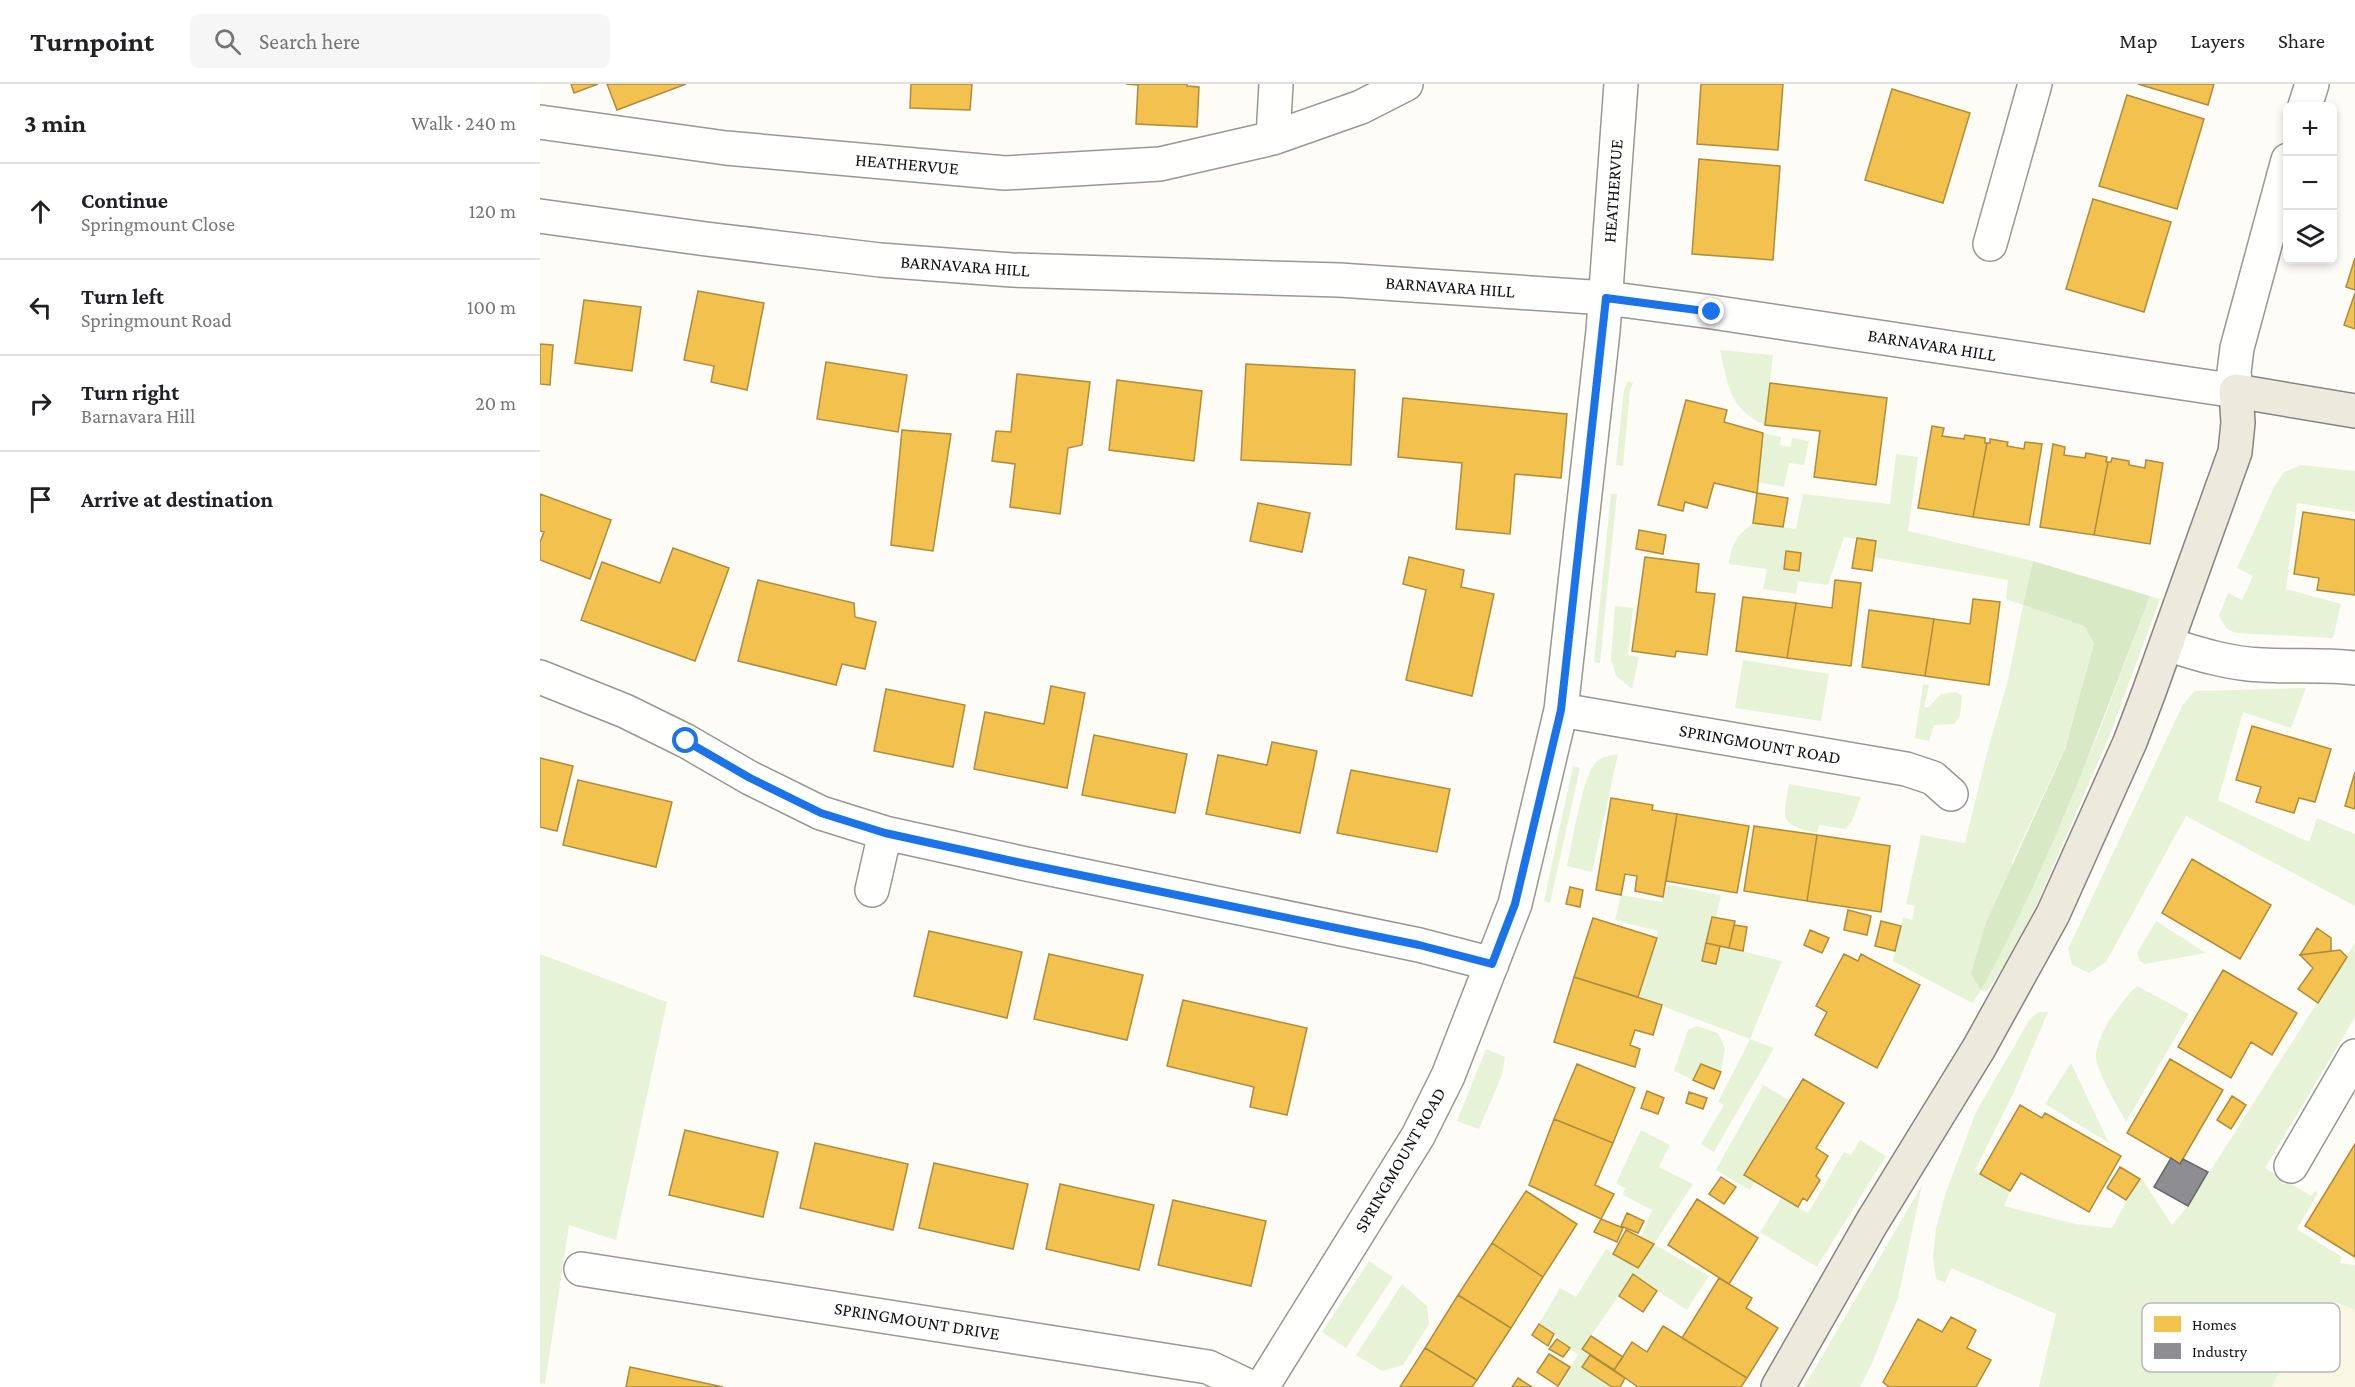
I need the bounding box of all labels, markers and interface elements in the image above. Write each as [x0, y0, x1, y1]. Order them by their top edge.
search box [190, 14, 610, 68]
icon: search [211, 25, 244, 58]
text: Turnpoint [30, 26, 154, 57]
text: Search here [259, 29, 360, 54]
text: Map [2119, 29, 2158, 53]
text: Layers [2191, 29, 2245, 53]
text: Share [2278, 29, 2325, 53]
map controls [2283, 102, 2337, 264]
button: + [2283, 102, 2337, 156]
text: 3 min [24, 109, 86, 138]
text: Walk · 240 m [411, 112, 516, 134]
street label: HEATHERVUE [1599, 138, 1627, 243]
street label: HEATHERVUE [854, 150, 960, 179]
button: − [2283, 156, 2337, 210]
text: Continue [81, 188, 168, 213]
icon: ahead [24, 195, 57, 228]
text: 120 m [469, 200, 516, 222]
button: layers [2283, 210, 2337, 264]
text: Springmount Close [81, 213, 235, 235]
street label: BARNAVARA HILL [900, 251, 1030, 281]
street label: BARNAVARA HILL [1385, 272, 1515, 302]
text: Turn left [81, 284, 164, 309]
icon: left [24, 291, 57, 324]
text: 100 m [467, 296, 516, 318]
route end [1698, 298, 1724, 324]
text: Springmount Road [81, 309, 232, 331]
street label: BARNAVARA HILL [1866, 325, 1998, 365]
text: Turn right [81, 380, 179, 405]
icon: right [24, 387, 57, 420]
text: 20 m [475, 392, 516, 414]
text: Barnavara Hill [81, 405, 195, 427]
icon: arrive [24, 483, 57, 516]
text: Arrive at destination [81, 487, 273, 512]
street label: SPRINGMOUNT ROAD [1678, 720, 1842, 768]
route start [672, 727, 698, 753]
street label: SPRINGMOUNT ROAD [1350, 1084, 1450, 1236]
street label: SPRINGMOUNT DRIVE [833, 1298, 1001, 1344]
legend [2142, 1303, 2340, 1372]
text: Homes [2192, 1316, 2237, 1333]
text: Industry [2192, 1343, 2248, 1361]

